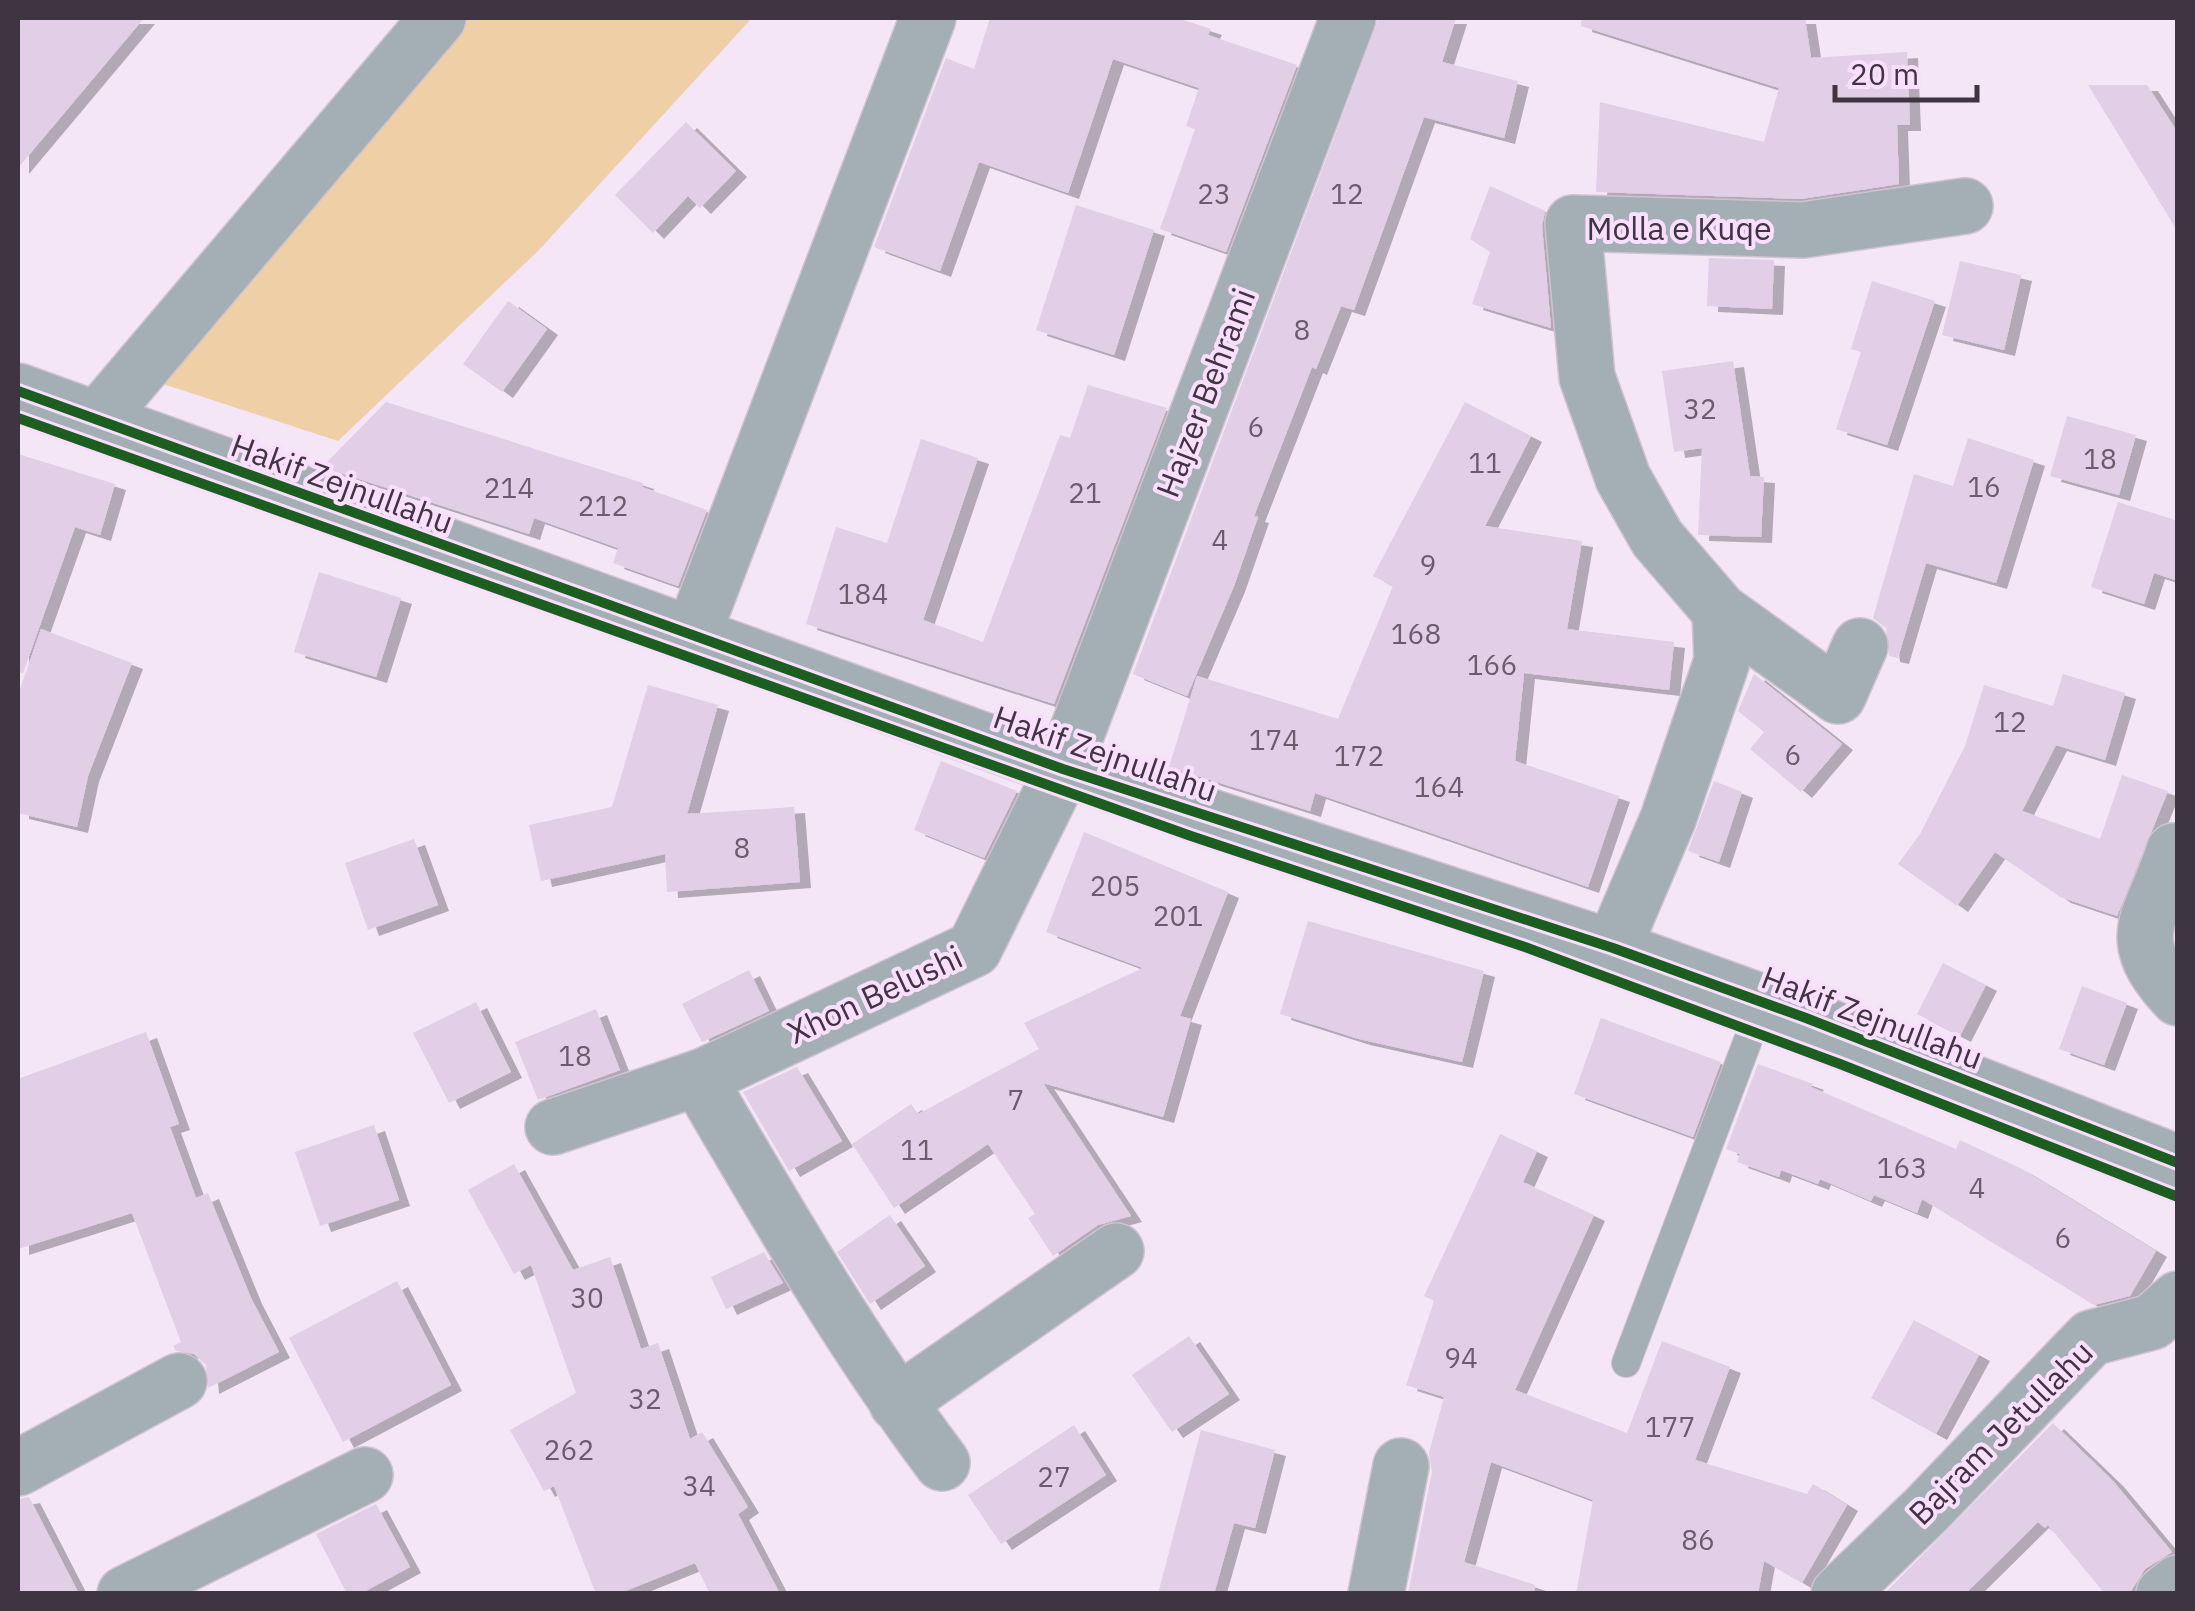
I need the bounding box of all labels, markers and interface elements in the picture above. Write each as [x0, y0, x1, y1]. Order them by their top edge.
scale bar [1835, 40, 1978, 102]
text: 20 m [1850, 54, 1919, 93]
house number: 23 [1197, 175, 1231, 212]
house number: 12 [1330, 175, 1364, 212]
street label: Molla e Kuqe [1586, 207, 1772, 249]
street label: Hajzer Behrami [1146, 282, 1264, 503]
house number: 8 [1294, 311, 1310, 348]
house number: 32 [1683, 390, 1717, 427]
house number: 6 [1248, 408, 1264, 445]
street label: Hakif Zejnullahu [225, 423, 459, 543]
house number: 18 [2083, 440, 2117, 477]
house number: 11 [1468, 444, 1502, 481]
house number: 16 [1967, 468, 2001, 505]
house number: 214 [484, 469, 534, 506]
house number: 21 [1068, 474, 1102, 511]
house number: 212 [578, 487, 628, 524]
house number: 4 [1212, 521, 1228, 558]
house number: 9 [1420, 546, 1436, 583]
house number: 184 [838, 575, 888, 612]
house number: 168 [1391, 615, 1441, 652]
house number: 166 [1467, 646, 1517, 683]
street label: Hakif Zejnullahu [988, 695, 1223, 811]
house number: 12 [1993, 703, 2027, 740]
house number: 174 [1249, 721, 1299, 758]
house number: 6 [1785, 736, 1801, 773]
house number: 172 [1334, 737, 1384, 774]
house number: 164 [1414, 768, 1464, 805]
house number: 8 [734, 829, 750, 866]
house number: 205 [1090, 867, 1140, 904]
house number: 201 [1153, 897, 1203, 934]
street label: Xhon Belushi [780, 935, 969, 1053]
street label: Hakif Zejnullahu [1756, 956, 1989, 1079]
house number: 18 [558, 1037, 592, 1074]
house number: 7 [1008, 1081, 1024, 1118]
house number: 11 [900, 1131, 934, 1168]
house number: 163 [1877, 1149, 1927, 1186]
house number: 4 [1969, 1169, 1985, 1206]
house number: 6 [2055, 1219, 2071, 1256]
house number: 30 [570, 1279, 604, 1316]
street label: Bajram Jetullahu [1899, 1331, 2101, 1533]
house number: 94 [1444, 1339, 1478, 1376]
house number: 32 [628, 1380, 662, 1417]
house number: 177 [1645, 1408, 1695, 1445]
house number: 262 [544, 1431, 594, 1468]
house number: 27 [1037, 1458, 1071, 1495]
house number: 34 [682, 1467, 716, 1504]
house number: 86 [1681, 1521, 1715, 1558]

